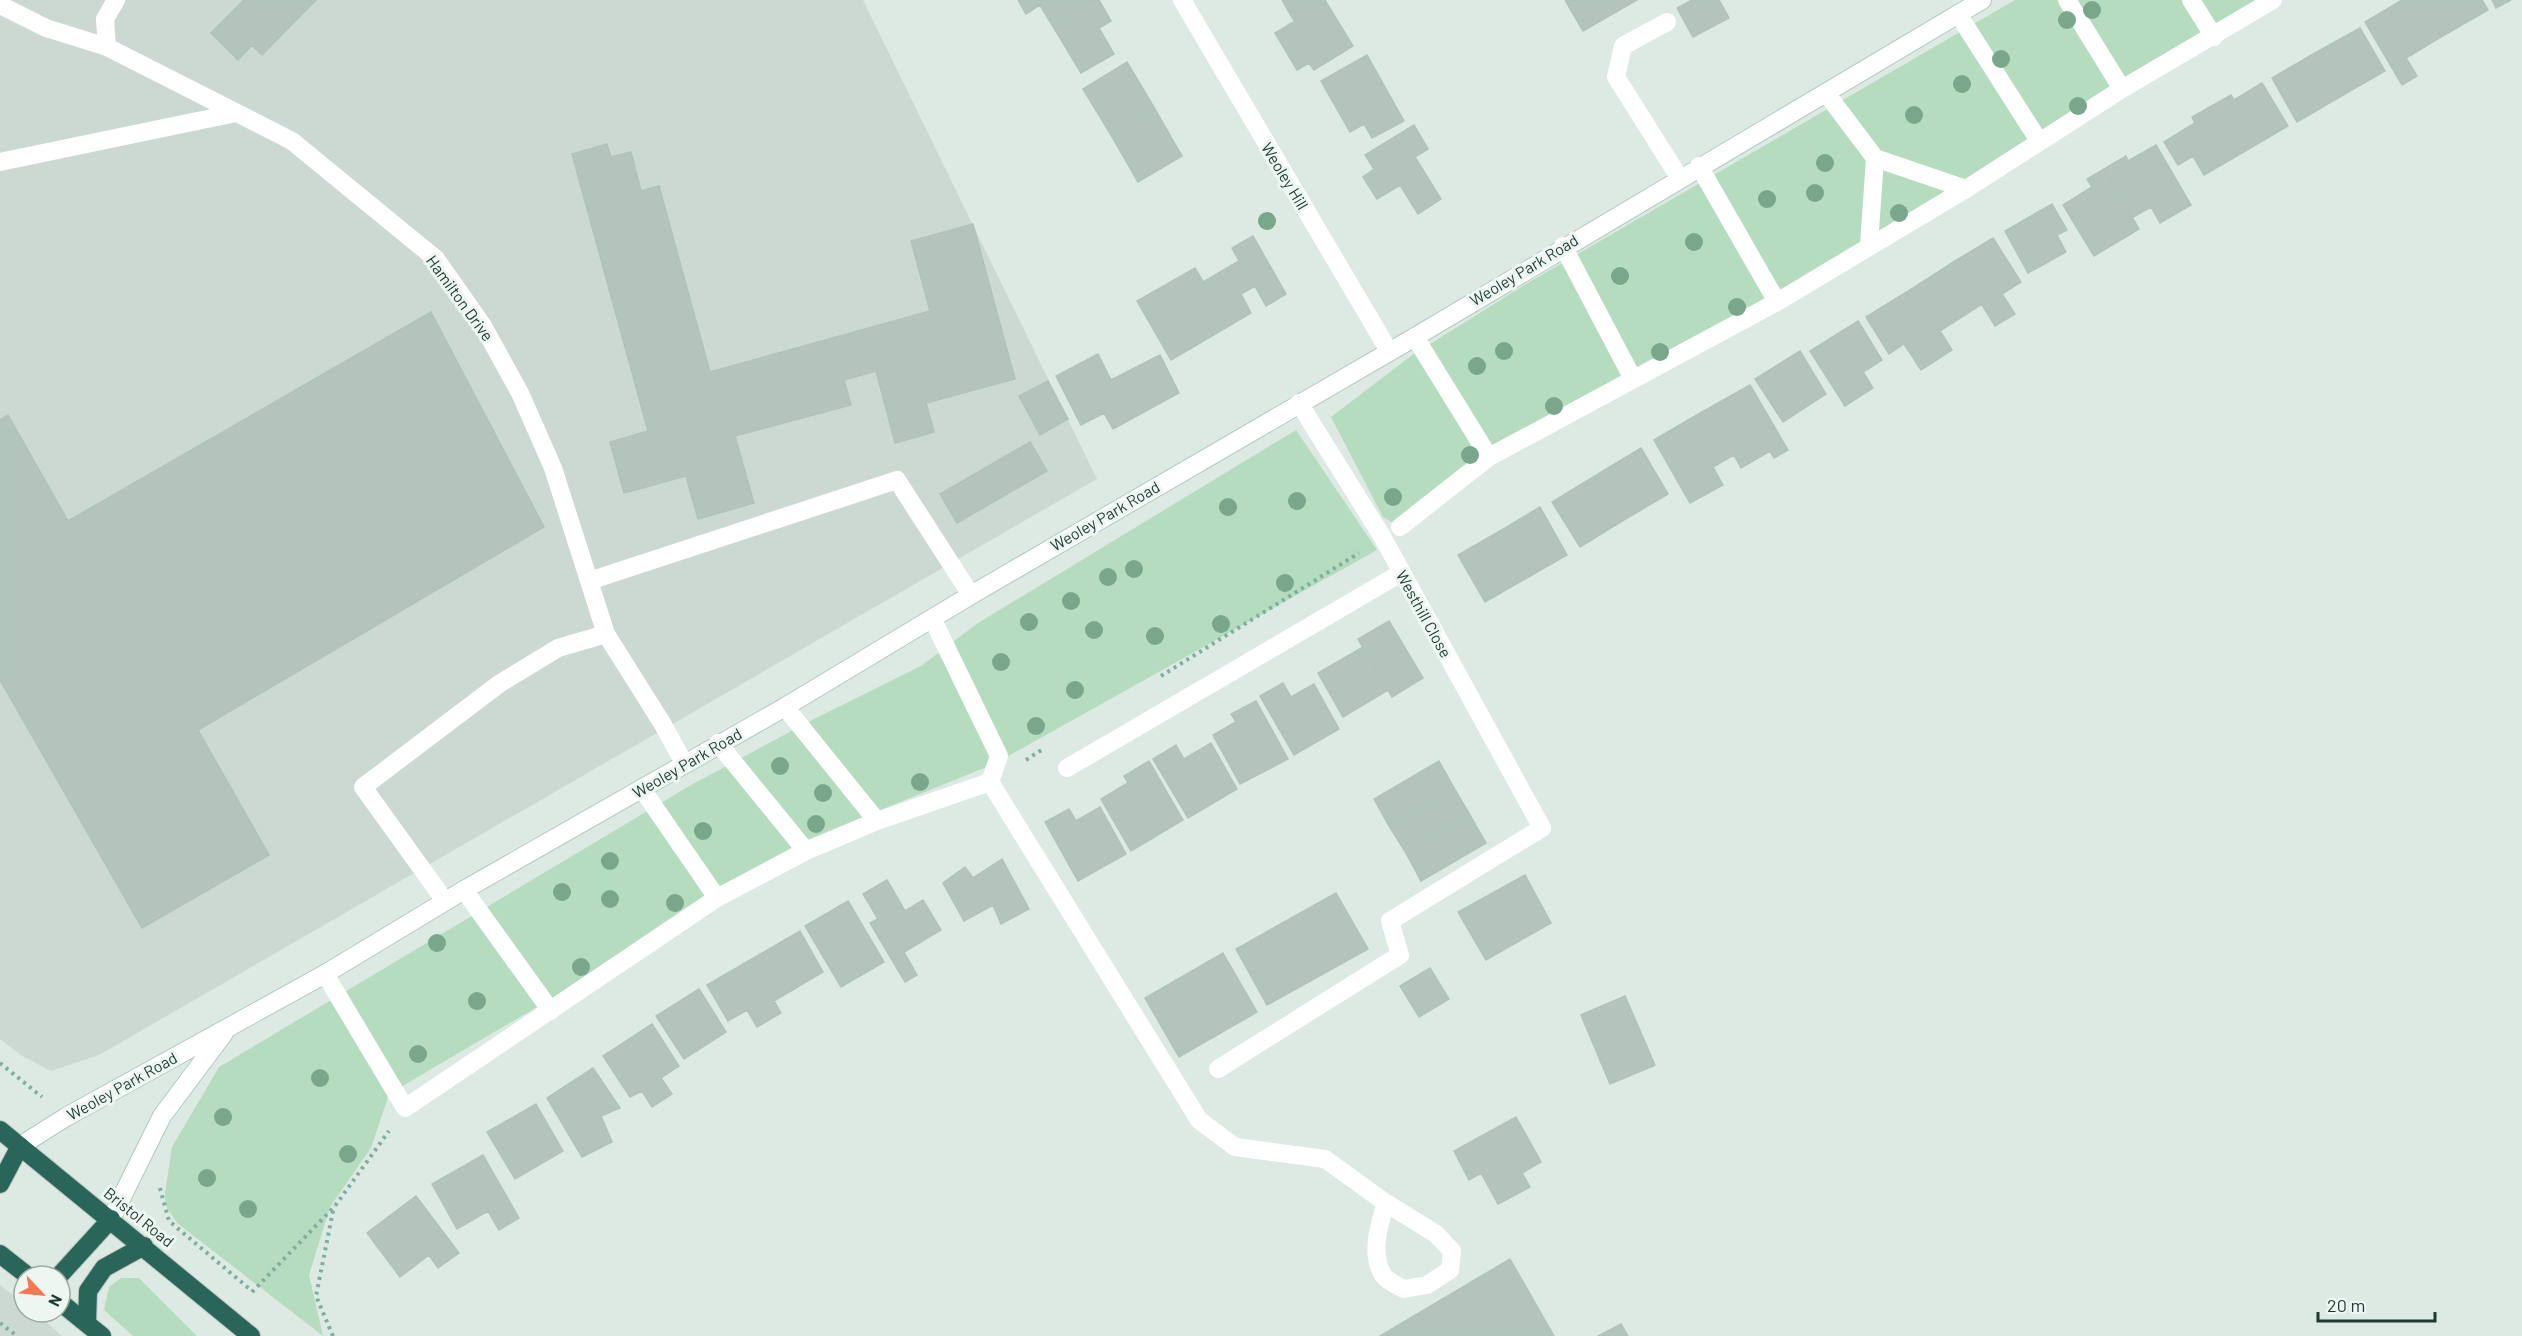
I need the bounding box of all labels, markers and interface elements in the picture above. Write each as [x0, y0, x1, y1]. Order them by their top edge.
street label: Weoley Hill [1258, 139, 1313, 213]
street label: Weoley Park Road [1466, 230, 1581, 309]
street label: Hamilton Drive [423, 251, 498, 344]
street label: Weoley Park Road [1047, 477, 1163, 555]
street label: Westhill Close [1393, 567, 1456, 661]
street label: Weoley Park Road [629, 724, 745, 802]
street label: Weoley Park Road [63, 1047, 180, 1124]
street label: Bristol Road [101, 1183, 178, 1250]
north arrow [12, 1264, 72, 1324]
scale bar [2318, 1285, 2435, 1323]
text: N [45, 1292, 67, 1310]
text: 20 m [2327, 1294, 2365, 1316]

